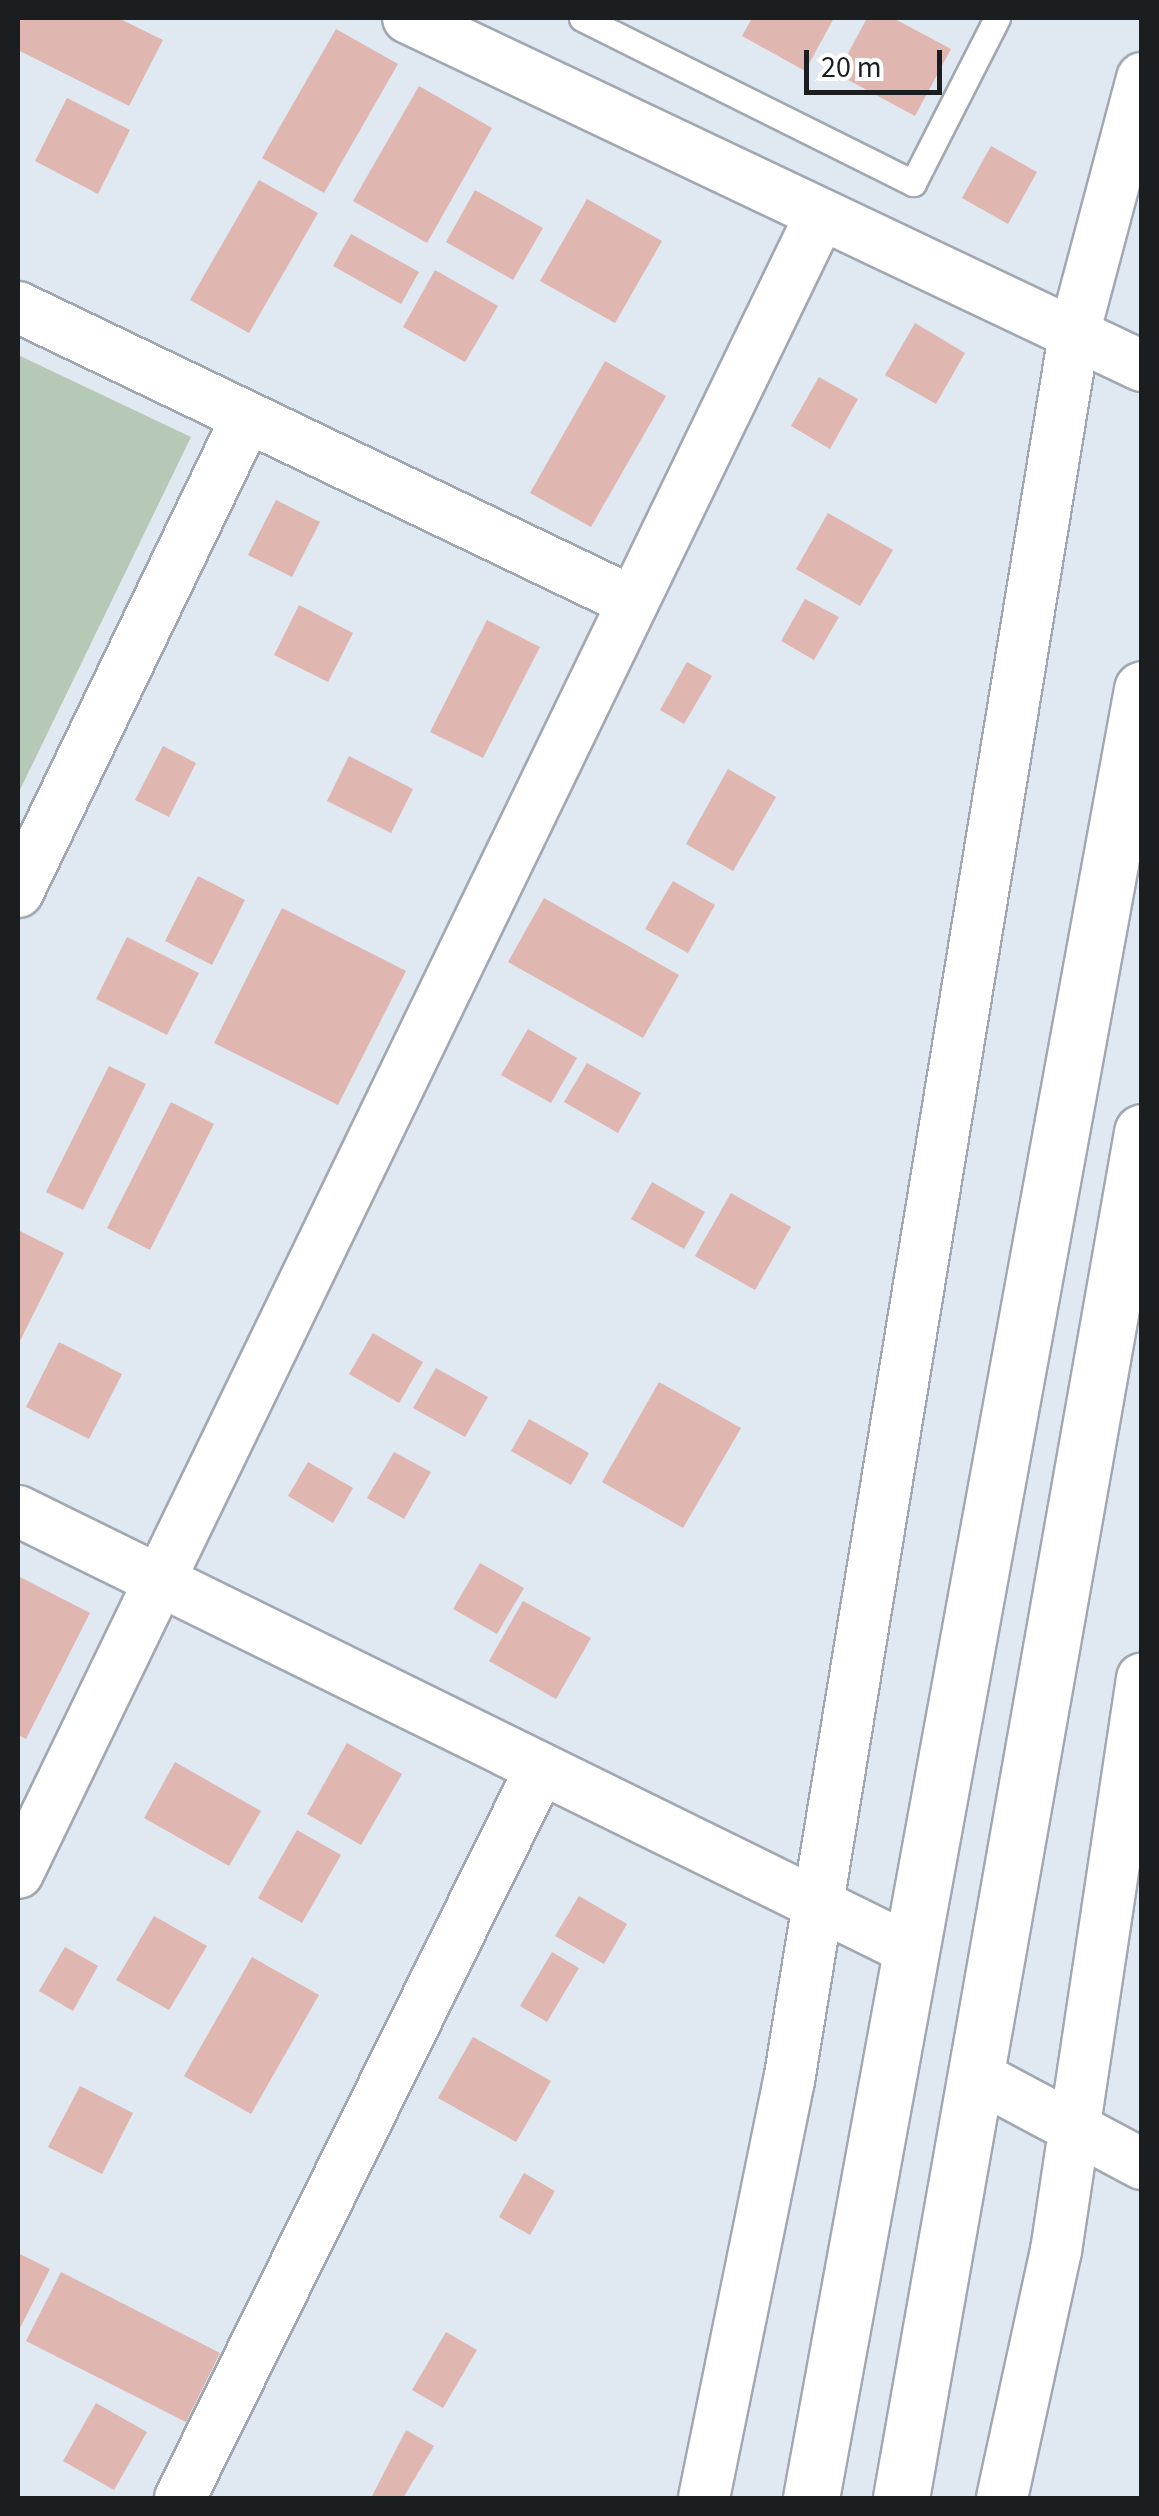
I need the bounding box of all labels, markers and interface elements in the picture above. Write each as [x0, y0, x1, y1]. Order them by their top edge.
scale bar [809, 30, 946, 92]
text: 20 m [821, 46, 882, 89]

